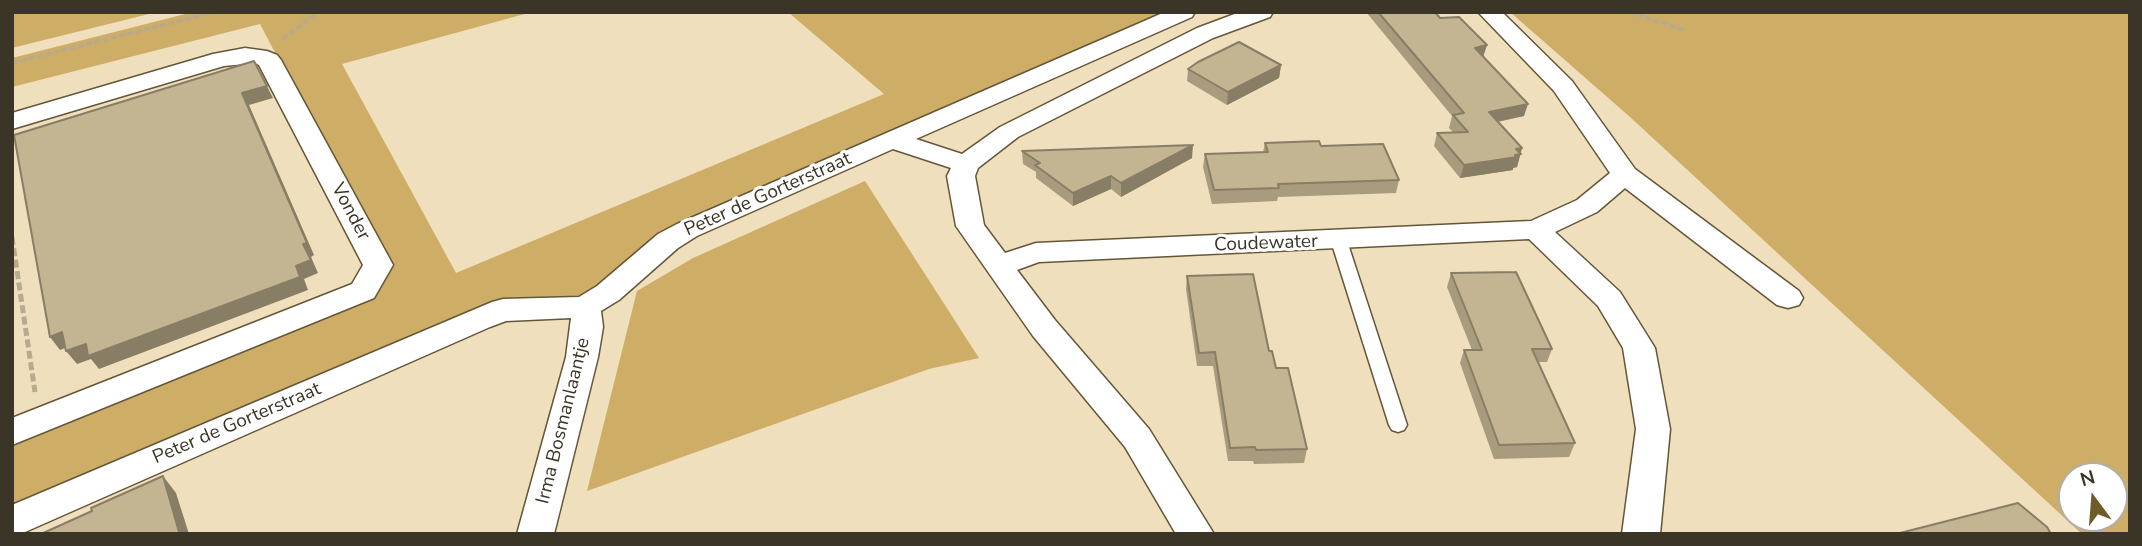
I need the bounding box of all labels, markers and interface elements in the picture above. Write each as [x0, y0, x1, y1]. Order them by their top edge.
street label: Peter de Gorterstraat [681, 148, 855, 242]
street label: Vonder [326, 180, 374, 244]
street label: Coudewater [1214, 231, 1318, 257]
street label: Irma Bosmanlaantje [532, 336, 596, 506]
street label: Peter de Gorterstraat [150, 378, 324, 470]
north arrow [2058, 462, 2128, 532]
text: N [2077, 464, 2098, 493]

